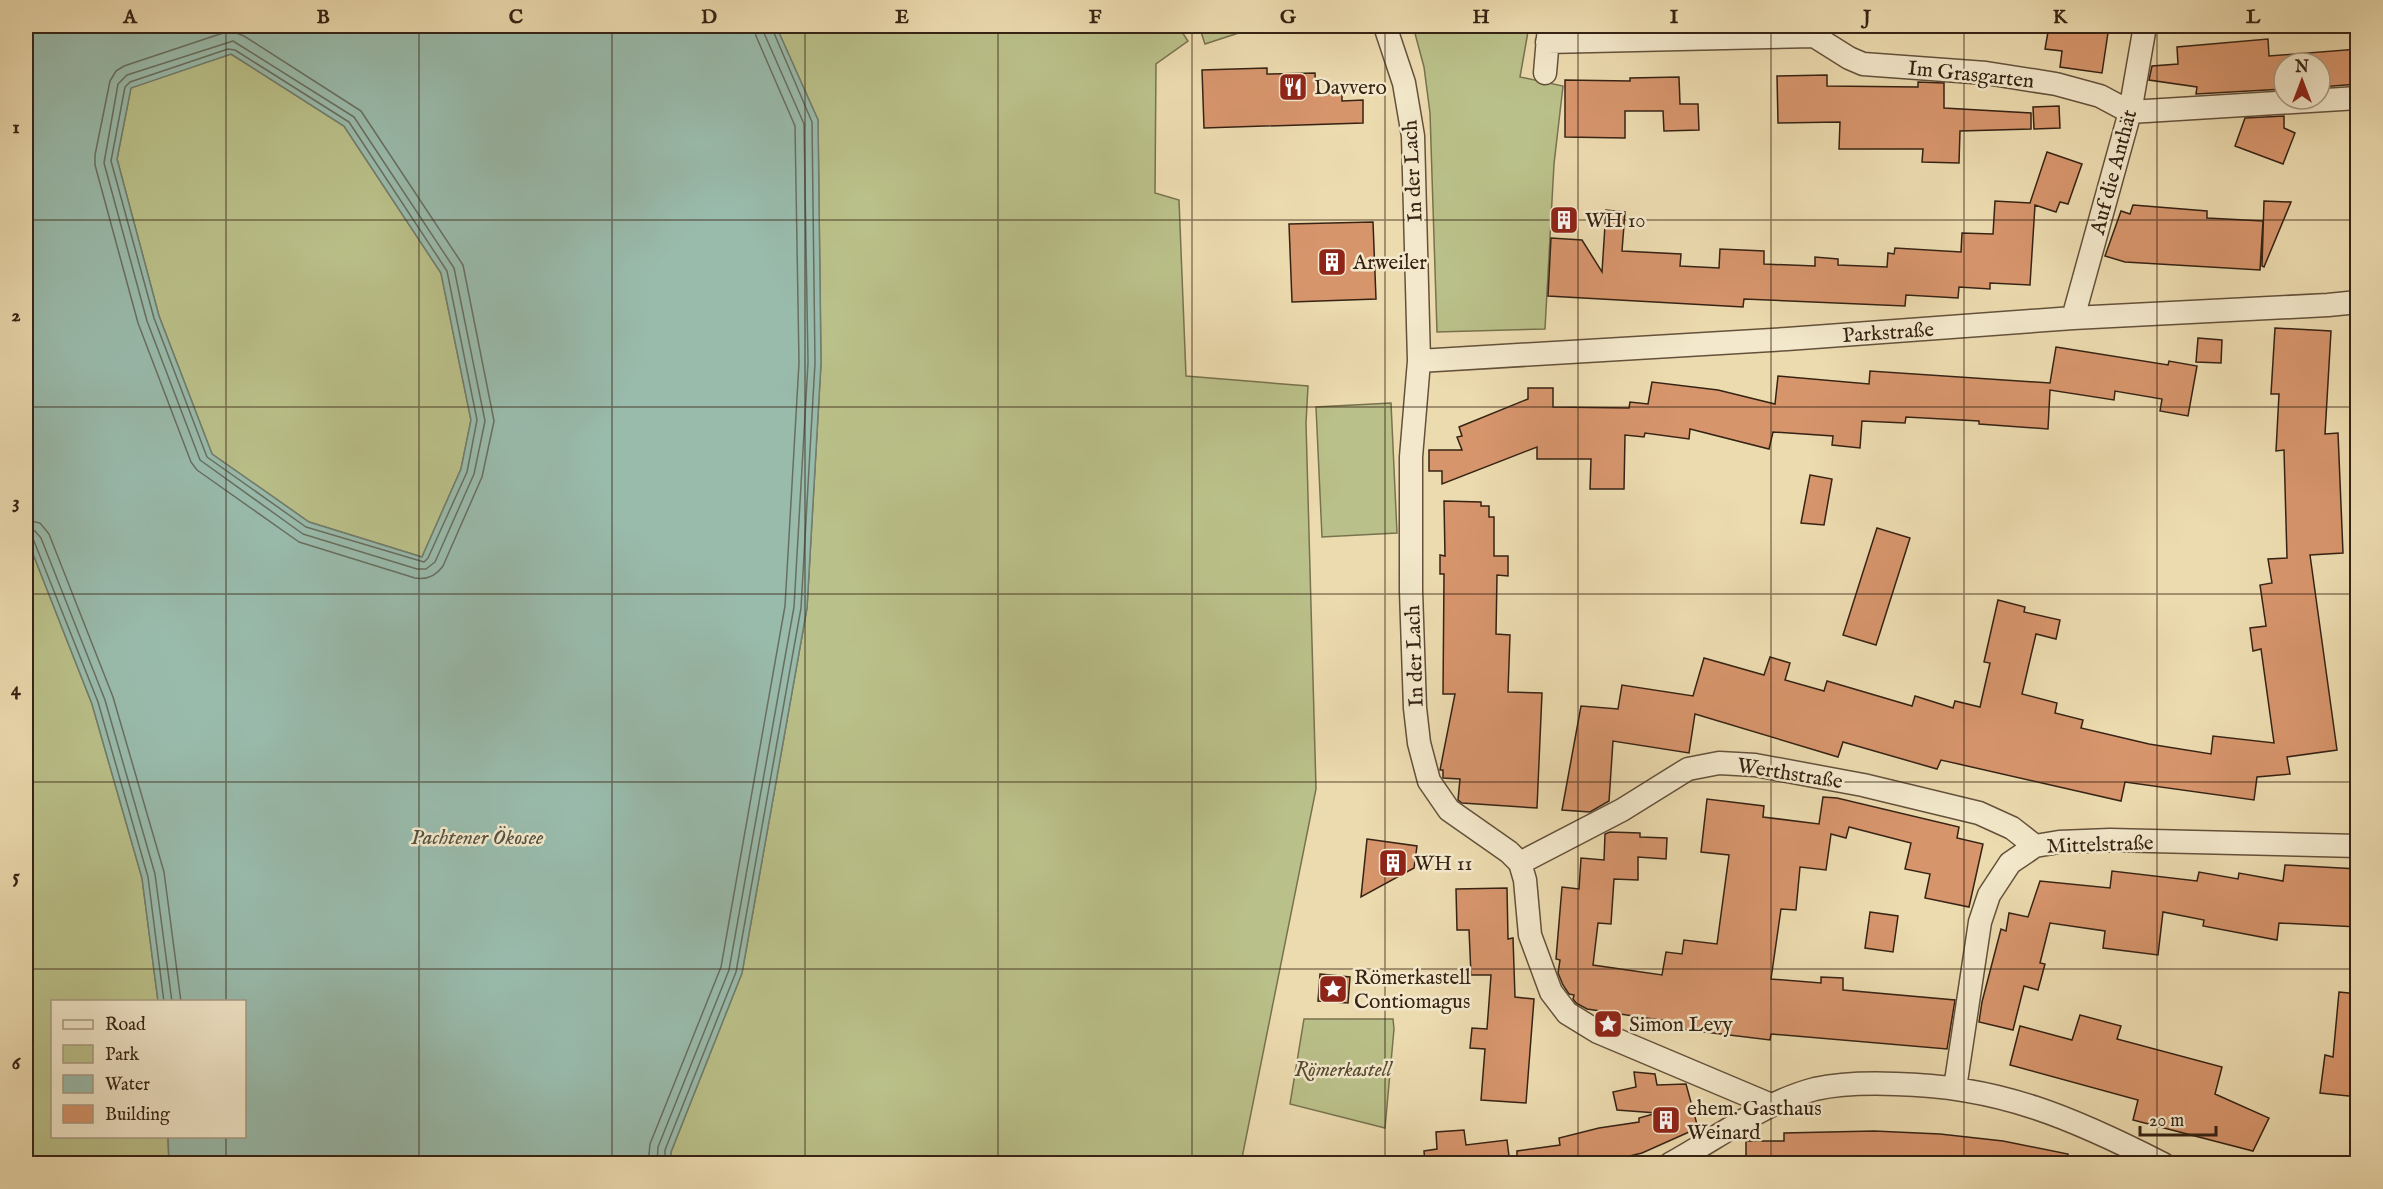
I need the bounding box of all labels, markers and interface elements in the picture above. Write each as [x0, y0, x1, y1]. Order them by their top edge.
text: A [122, 5, 138, 30]
text: B [316, 5, 330, 30]
text: C [509, 5, 523, 30]
text: D [701, 5, 717, 30]
text: E [895, 5, 909, 30]
text: F [1089, 5, 1102, 30]
text: G [1280, 5, 1297, 30]
text: H [1472, 5, 1490, 30]
text: I [1670, 5, 1679, 30]
text: J [1860, 5, 1872, 30]
text: K [2053, 5, 2069, 30]
text: L [2246, 5, 2261, 30]
north arrow [2272, 51, 2332, 111]
street label: Im Grasgarten [1906, 55, 2035, 96]
text: N [2294, 58, 2309, 78]
restaurant icon: Davvero [1277, 71, 1309, 103]
place label: Davvero [1314, 75, 1387, 102]
street label: Auf die Anthät [2085, 107, 2144, 239]
text: 1 [12, 115, 20, 140]
street label: In der Lach [1397, 119, 1430, 223]
building icon: WH 10 [1548, 204, 1580, 236]
place label: WH 10 [1585, 208, 1646, 235]
building icon: Arweiler [1316, 246, 1348, 278]
place label: Arweiler [1352, 250, 1427, 277]
text: 2 [11, 303, 21, 328]
street label: Parkstraße [1841, 317, 1935, 350]
text: 3 [12, 490, 20, 515]
street label: In der Lach [1400, 604, 1431, 707]
text: 4 [11, 677, 22, 702]
street label: Werthstraße [1735, 753, 1845, 796]
water label: Pachtener Ökosee [411, 824, 544, 852]
street label: Mittelstraße [2046, 830, 2154, 861]
building icon: WH 11 [1377, 847, 1409, 879]
place label: WH 11 [1414, 851, 1472, 878]
text: 5 [12, 864, 20, 889]
place label: Römerkastell Contiomagus [1354, 965, 1471, 1016]
place icon: Römerkastell Contiomagus [1317, 973, 1349, 1005]
legend [51, 1000, 246, 1138]
place icon: Simon Levy [1592, 1008, 1624, 1040]
place label: Simon Levy [1629, 1012, 1734, 1039]
text: Road [105, 1014, 146, 1037]
text: Park [105, 1044, 140, 1067]
text: 6 [12, 1051, 22, 1076]
park label: Römerkastell [1294, 1057, 1394, 1084]
text: Water [105, 1074, 150, 1097]
place label: ehem. Gasthaus Weinard [1687, 1096, 1822, 1147]
scale bar [2140, 1099, 2216, 1137]
text: Building [105, 1104, 170, 1127]
building icon: ehem. Gasthaus Weinard [1650, 1104, 1682, 1136]
text: 20 m [2149, 1110, 2184, 1133]

